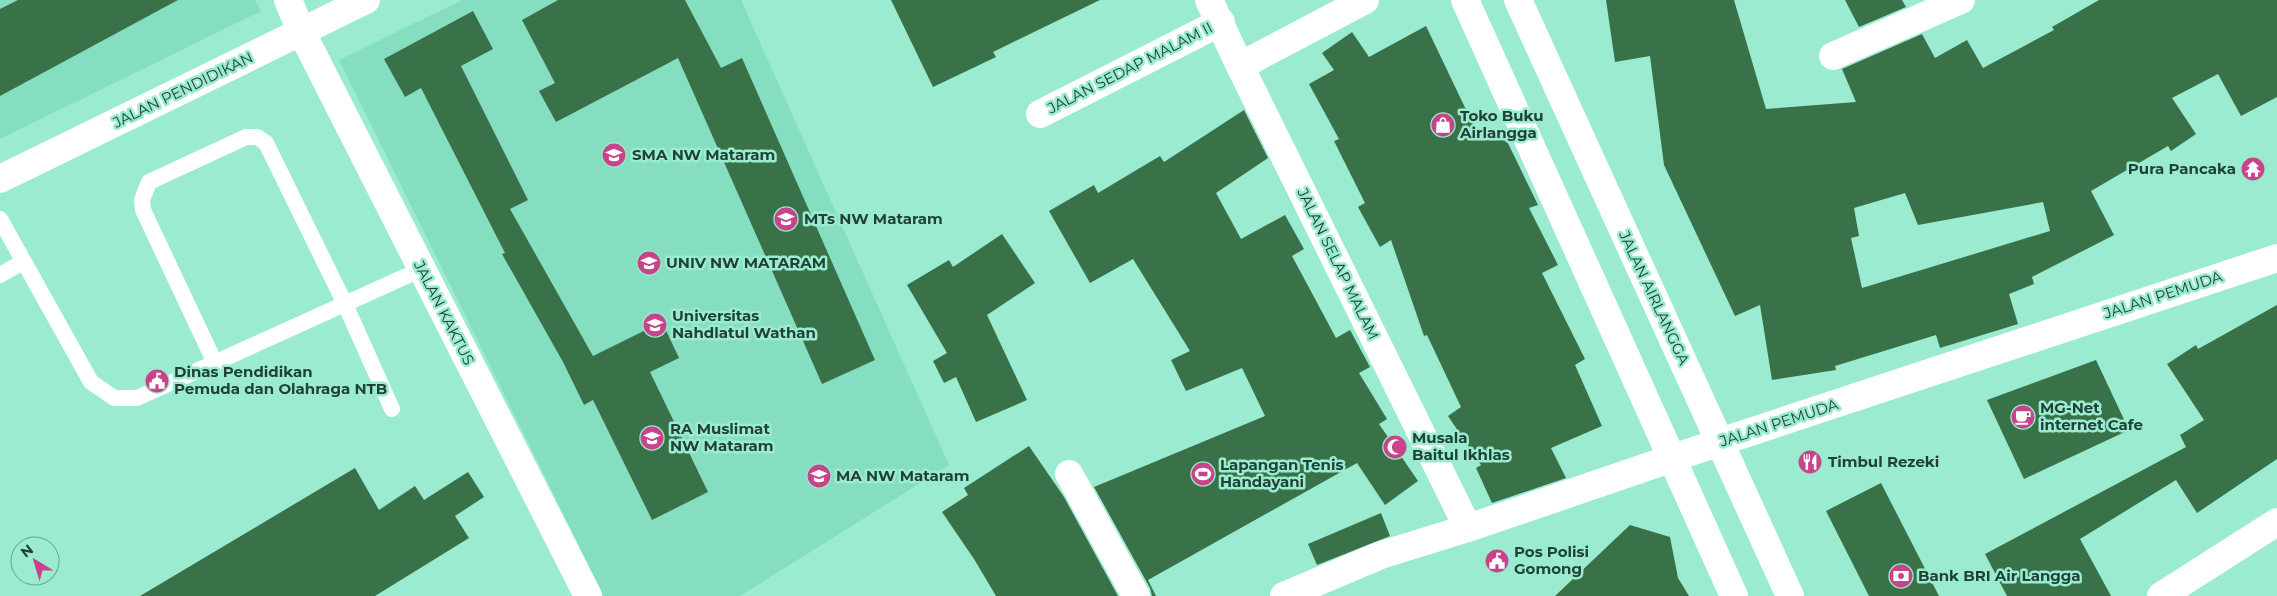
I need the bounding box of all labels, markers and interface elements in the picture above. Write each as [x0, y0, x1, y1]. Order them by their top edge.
street label: JALAN SEDAP MALAM II [1043, 18, 1215, 118]
street label: JALAN PENDIDIKAN [109, 47, 256, 132]
place label: Toko Buku Airlangga [1459, 106, 1544, 142]
shop icon: Toko Buku Airlangga [1430, 112, 1456, 138]
school or university icon: SMA NW Mataram [601, 142, 627, 168]
place label: SMA NW Mataram [632, 145, 775, 164]
temple icon: Pura Pancaka [2240, 156, 2266, 182]
place label: Pura Pancaka [2128, 159, 2236, 178]
street label: JALAN SELAP MALAM [1293, 184, 1383, 343]
school or university icon: MTs NW Mataram [773, 206, 799, 232]
place label: MTs NW Mataram [804, 209, 943, 228]
street label: JALAN AIRLANGGA [1615, 227, 1694, 368]
school or university icon: UNIV NW MATARAM [636, 250, 662, 276]
place label: UNIV NW MATARAM [666, 253, 826, 272]
street label: JALAN KAKTUS [410, 257, 479, 368]
street label: JALAN PEMUDA [2100, 266, 2225, 323]
place label: Universitas Nahdlatul Wathan [672, 306, 816, 342]
school or university icon: Universitas Nahdlatul Wathan [642, 312, 668, 338]
place label: Dinas Pendidikan Pemuda dan Olahraga NTB [174, 362, 387, 398]
public building icon: Dinas Pendidikan Pemuda dan Olahraga NTB [144, 368, 170, 394]
street label: JALAN PEMUDA [1716, 394, 1841, 451]
place label: MG-Net internet Cafe [2040, 398, 2143, 434]
cafe icon: MG-Net internet Cafe [2010, 404, 2036, 430]
place label: RA Muslimat NW Mataram [670, 419, 774, 455]
school or university icon: RA Muslimat NW Mataram [639, 425, 665, 451]
place label: Musala Baitul Ikhlas [1412, 428, 1510, 464]
mosque icon: Musala Baitul Ikhlas [1382, 434, 1408, 460]
restaurant icon: Timbul Rezeki [1797, 449, 1823, 475]
place label: Timbul Rezeki [1828, 452, 1939, 471]
place label: Lapangan Tenis Handayani [1220, 455, 1343, 491]
sports icon: Lapangan Tenis Handayani [1190, 461, 1216, 487]
school or university icon: MA NW Mataram [806, 463, 832, 489]
place label: MA NW Mataram [836, 466, 970, 485]
north arrow [10, 536, 60, 586]
text: N [17, 540, 37, 561]
place label: Pos Polisi Gomong [1514, 542, 1589, 578]
public building icon: Pos Polisi Gomong [1484, 548, 1510, 574]
bank icon: Bank BRI Air Langga [1888, 563, 1914, 589]
place label: Bank BRI Air Langga [1918, 566, 2081, 585]

